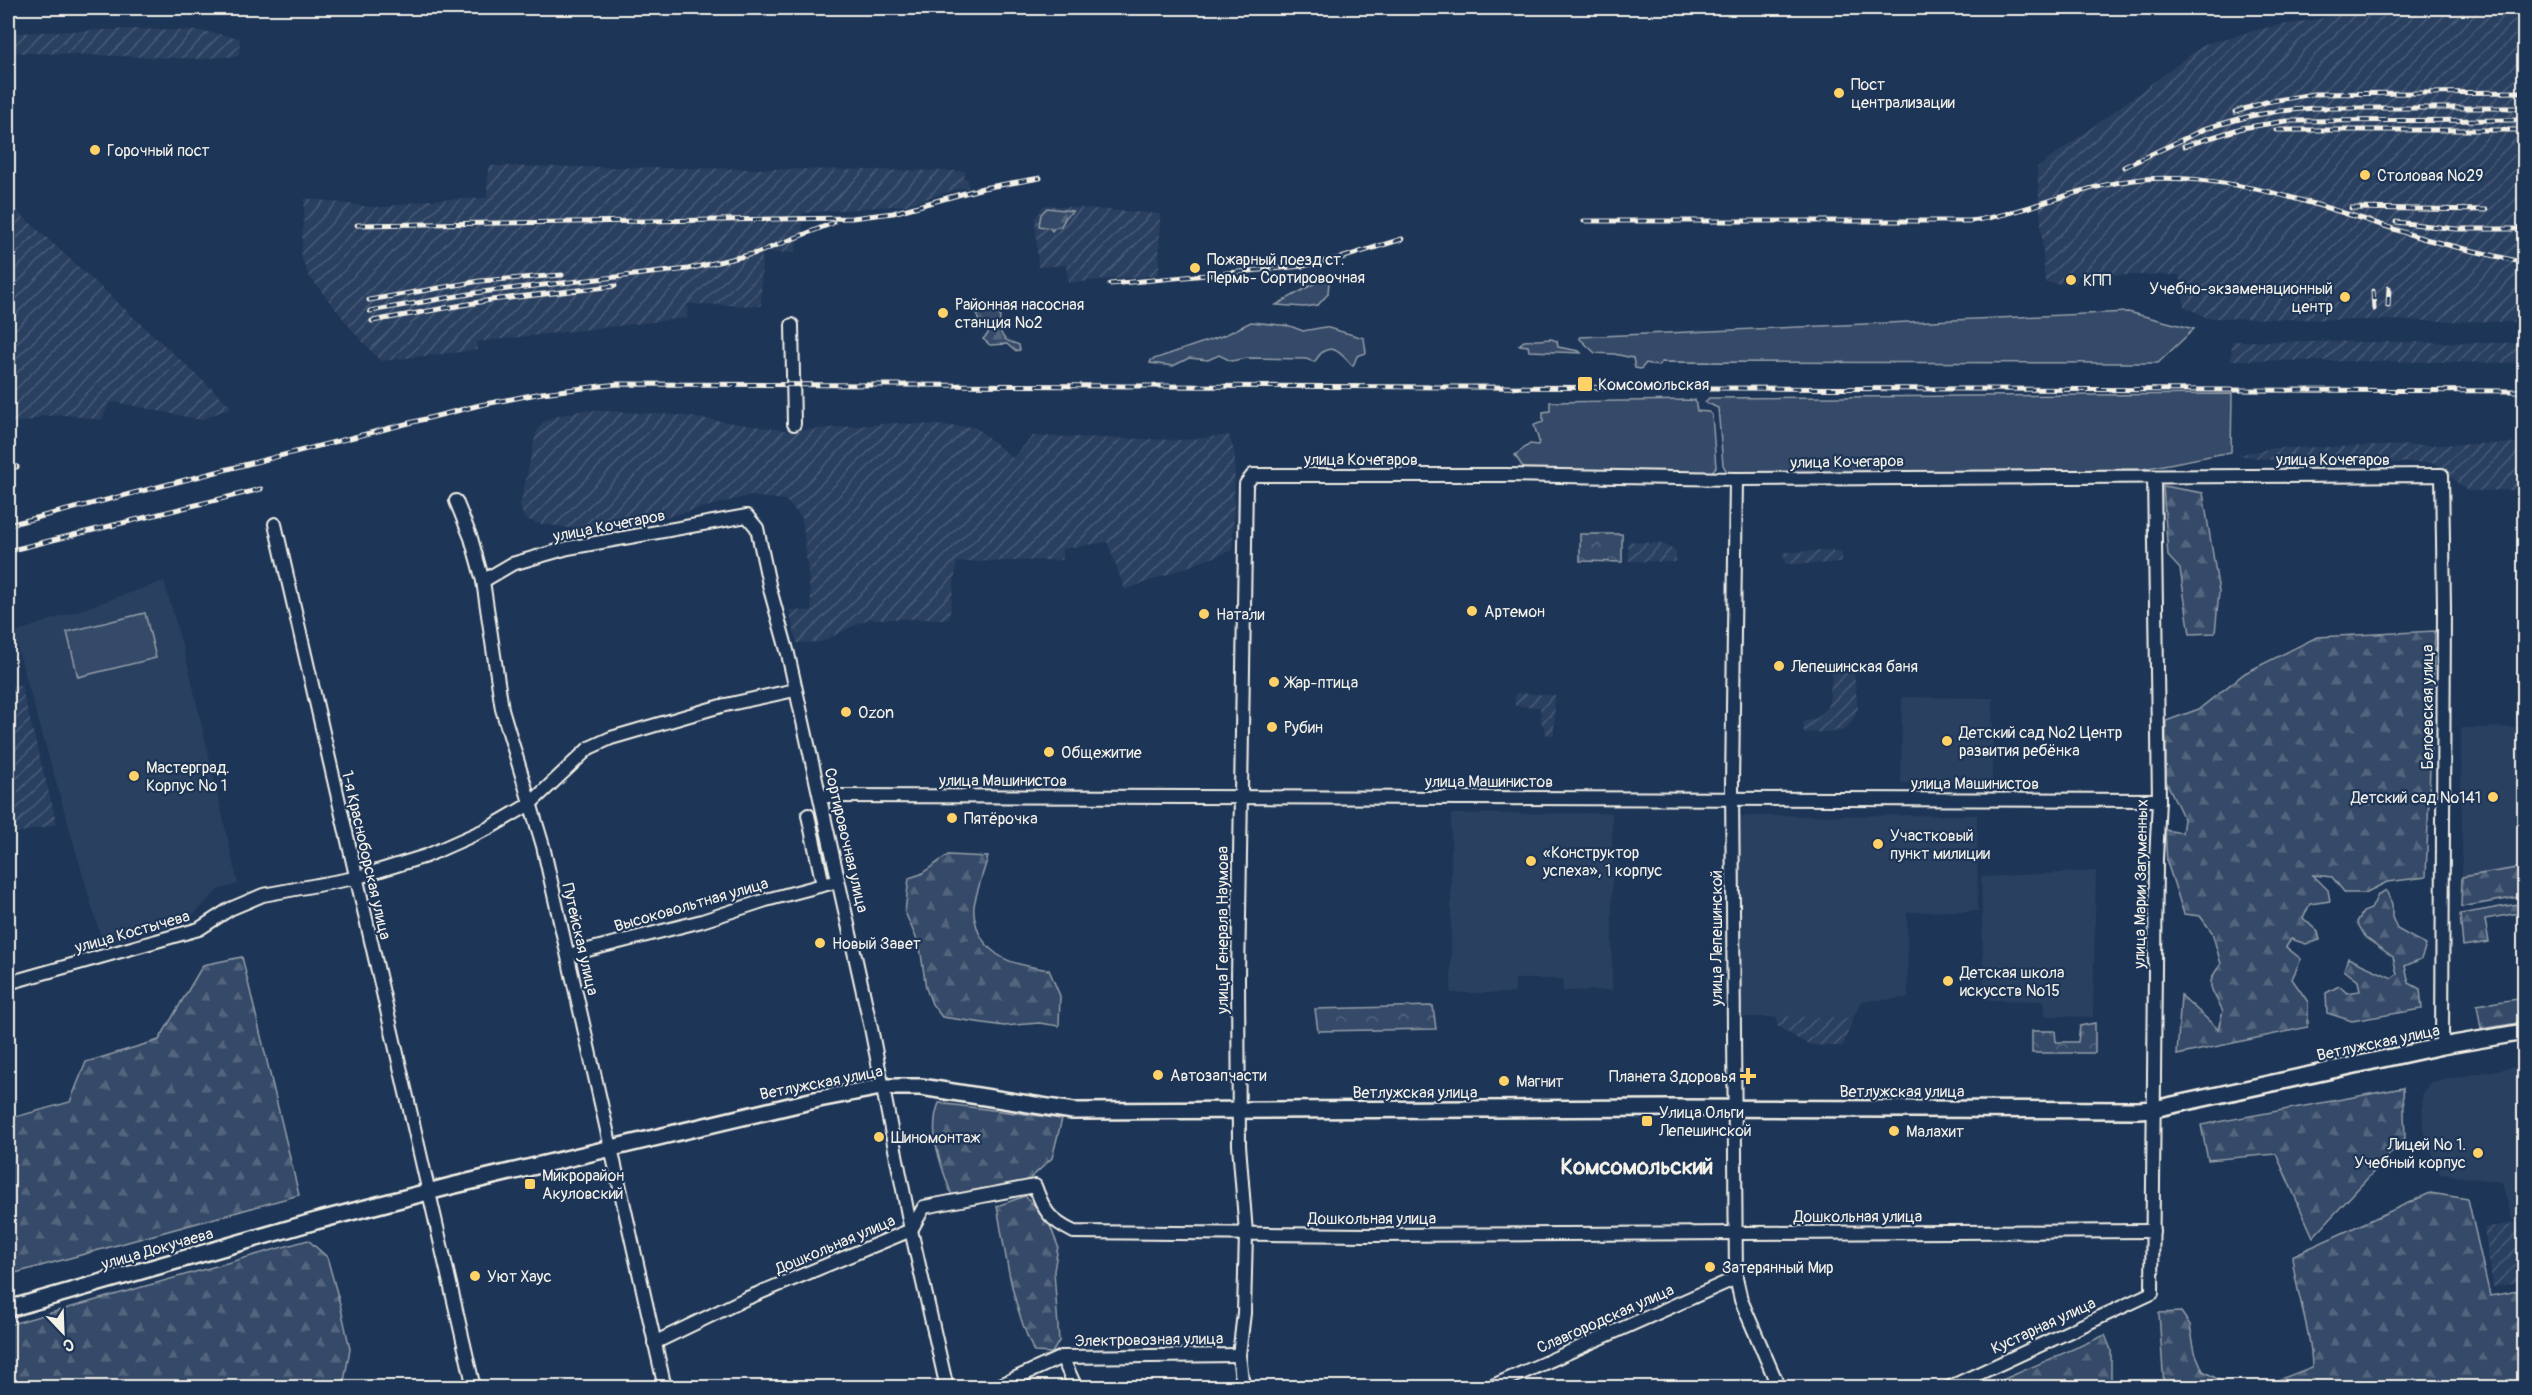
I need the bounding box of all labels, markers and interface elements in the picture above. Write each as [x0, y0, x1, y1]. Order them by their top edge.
place label: Пост централизации [1851, 75, 1955, 113]
marker: Пост централизации [1832, 86, 1846, 100]
place label: Горочный пост [107, 141, 209, 161]
marker: Горочный пост [88, 143, 102, 157]
place label: Столовая №29 [2377, 166, 2483, 186]
marker: Столовая №29 [2358, 168, 2372, 182]
place label: Пожарный поезд ст. Пермь- Сортировочная [1207, 250, 1365, 288]
marker: Пожарный поезд ст. Пермь- Сортировочная [1188, 261, 1202, 275]
place label: КПП [2083, 271, 2112, 291]
marker: КПП [2064, 273, 2078, 287]
place label: Учебно-экзаменационный центр [2149, 279, 2333, 317]
marker: Учебно-экзаменационный центр [2338, 290, 2352, 304]
place label: Районная насосная станция №2 [955, 295, 1084, 333]
marker: Районная насосная станция №2 [936, 306, 950, 320]
marker: Комсомольская [1576, 375, 1594, 393]
place label: Комсомольская [1598, 375, 1709, 395]
street label: улица Кочегаров [1303, 450, 1418, 470]
street label: улица Кочегаров [2275, 450, 2390, 470]
street label: улица Кочегаров [1789, 451, 1904, 473]
street label: улица Кочегаров [550, 505, 667, 547]
place label: Артемон [1484, 602, 1545, 622]
marker: Артемон [1465, 604, 1479, 618]
place label: Натали [1216, 605, 1265, 625]
marker: Натали [1197, 607, 1211, 621]
street label: Белоевская улица [2418, 645, 2438, 769]
place label: Лепешинская баня [1790, 657, 1918, 677]
marker: Лепешинская баня [1772, 659, 1786, 673]
place label: Жар-птица [1283, 673, 1358, 693]
marker: Жар-птица [1267, 675, 1281, 689]
place label: Ozon [858, 703, 894, 723]
marker: Ozon [839, 705, 853, 719]
place label: Рубин [1284, 718, 1323, 738]
marker: Рубин [1265, 720, 1279, 734]
place label: Детский сад №2 Центр развития ребёнка [1958, 723, 2122, 761]
marker: Детский сад №2 Центр развития ребёнка [1940, 734, 1954, 748]
place label: Общежитие [1061, 743, 1142, 763]
marker: Общежитие [1042, 745, 1056, 759]
place label: Мастерград. Корпус № 1 [146, 758, 230, 796]
street label: Сортировочная улица [820, 766, 872, 915]
marker: Мастерград. Корпус № 1 [127, 769, 141, 783]
street label: 1-я Красноборская улица [337, 769, 395, 942]
street label: улица Машинистов [938, 771, 1067, 791]
street label: улица Машинистов [1424, 772, 1553, 792]
street label: улица Машинистов [1910, 774, 2039, 794]
place label: Детский сад №141 [2350, 788, 2481, 808]
marker: Детский сад №141 [2486, 790, 2500, 804]
street label: улица Марии Загуменных [2130, 799, 2152, 970]
place label: Пятёрочка [964, 809, 1038, 829]
marker: Пятёрочка [945, 811, 959, 825]
place label: Участковый пункт милиции [1890, 826, 1990, 864]
marker: Участковый пункт милиции [1871, 837, 1885, 851]
place label: «Конструктор успеха», 1 корпус [1542, 843, 1662, 881]
street label: улица Генерала Наумова [1213, 846, 1233, 1015]
marker: «Конструктор успеха», 1 корпус [1524, 854, 1538, 868]
street label: улица Лепешинской [1707, 870, 1727, 1007]
street label: Высоковольтная улица [612, 873, 771, 937]
street label: Путейская улица [557, 881, 603, 997]
street label: улица Костычева [72, 906, 192, 958]
place label: Новый Завет [832, 934, 921, 954]
marker: Новый Завет [813, 936, 827, 950]
place label: Детская школа искусств №15 [1959, 963, 2064, 1001]
marker: Детская школа искусств №15 [1941, 974, 1955, 988]
street label: Ветлужская улица [2315, 1020, 2441, 1066]
street label: Ветлужская улица [758, 1061, 885, 1105]
place label: Автозапчасти [1170, 1066, 1267, 1086]
place label: Планета Здоровья [1609, 1067, 1736, 1087]
marker: Автозапчасти [1151, 1068, 1165, 1082]
marker: Планета Здоровья [1741, 1069, 1755, 1083]
place label: Магнит [1516, 1072, 1564, 1092]
marker: Магнит [1497, 1074, 1511, 1088]
street label: Ветлужская улица [1839, 1082, 1965, 1102]
street label: Ветлужская улица [1352, 1083, 1478, 1103]
place label: Улица Ольги Лепешинской [1658, 1103, 1752, 1141]
marker: Улица Ольги Лепешинской [1640, 1114, 1654, 1128]
place label: Малахит [1906, 1122, 1964, 1142]
marker: Малахит [1887, 1124, 1901, 1138]
place label: Шиномонтаж [891, 1128, 981, 1148]
marker: Шиномонтаж [872, 1130, 886, 1144]
place label: Лицей № 1. Учебный корпус [2354, 1135, 2466, 1173]
marker: Лицей № 1. Учебный корпус [2471, 1146, 2485, 1160]
district label: Комсомольский [1561, 1153, 1713, 1181]
place label: Микрорайон Акуловский [542, 1166, 624, 1204]
marker: Микрорайон Акуловский [523, 1177, 537, 1191]
street label: Дошкольная улица [1793, 1207, 1922, 1227]
street label: Дошкольная улица [1307, 1209, 1436, 1229]
street label: Дошкольная улица [771, 1211, 898, 1280]
street label: улица Докучаева [98, 1223, 215, 1275]
place label: Затерянный Мир [1722, 1258, 1834, 1278]
marker: Затерянный Мир [1703, 1260, 1717, 1274]
place label: Уют Хаус [487, 1267, 552, 1287]
marker: Уют Хаус [468, 1269, 482, 1283]
street label: Славгородская улица [1534, 1280, 1677, 1358]
street label: Кустарная улица [1988, 1293, 2099, 1359]
north arrow [33, 1302, 93, 1362]
street label: Электровозная улица [1074, 1329, 1224, 1351]
text: С [60, 1334, 77, 1356]

